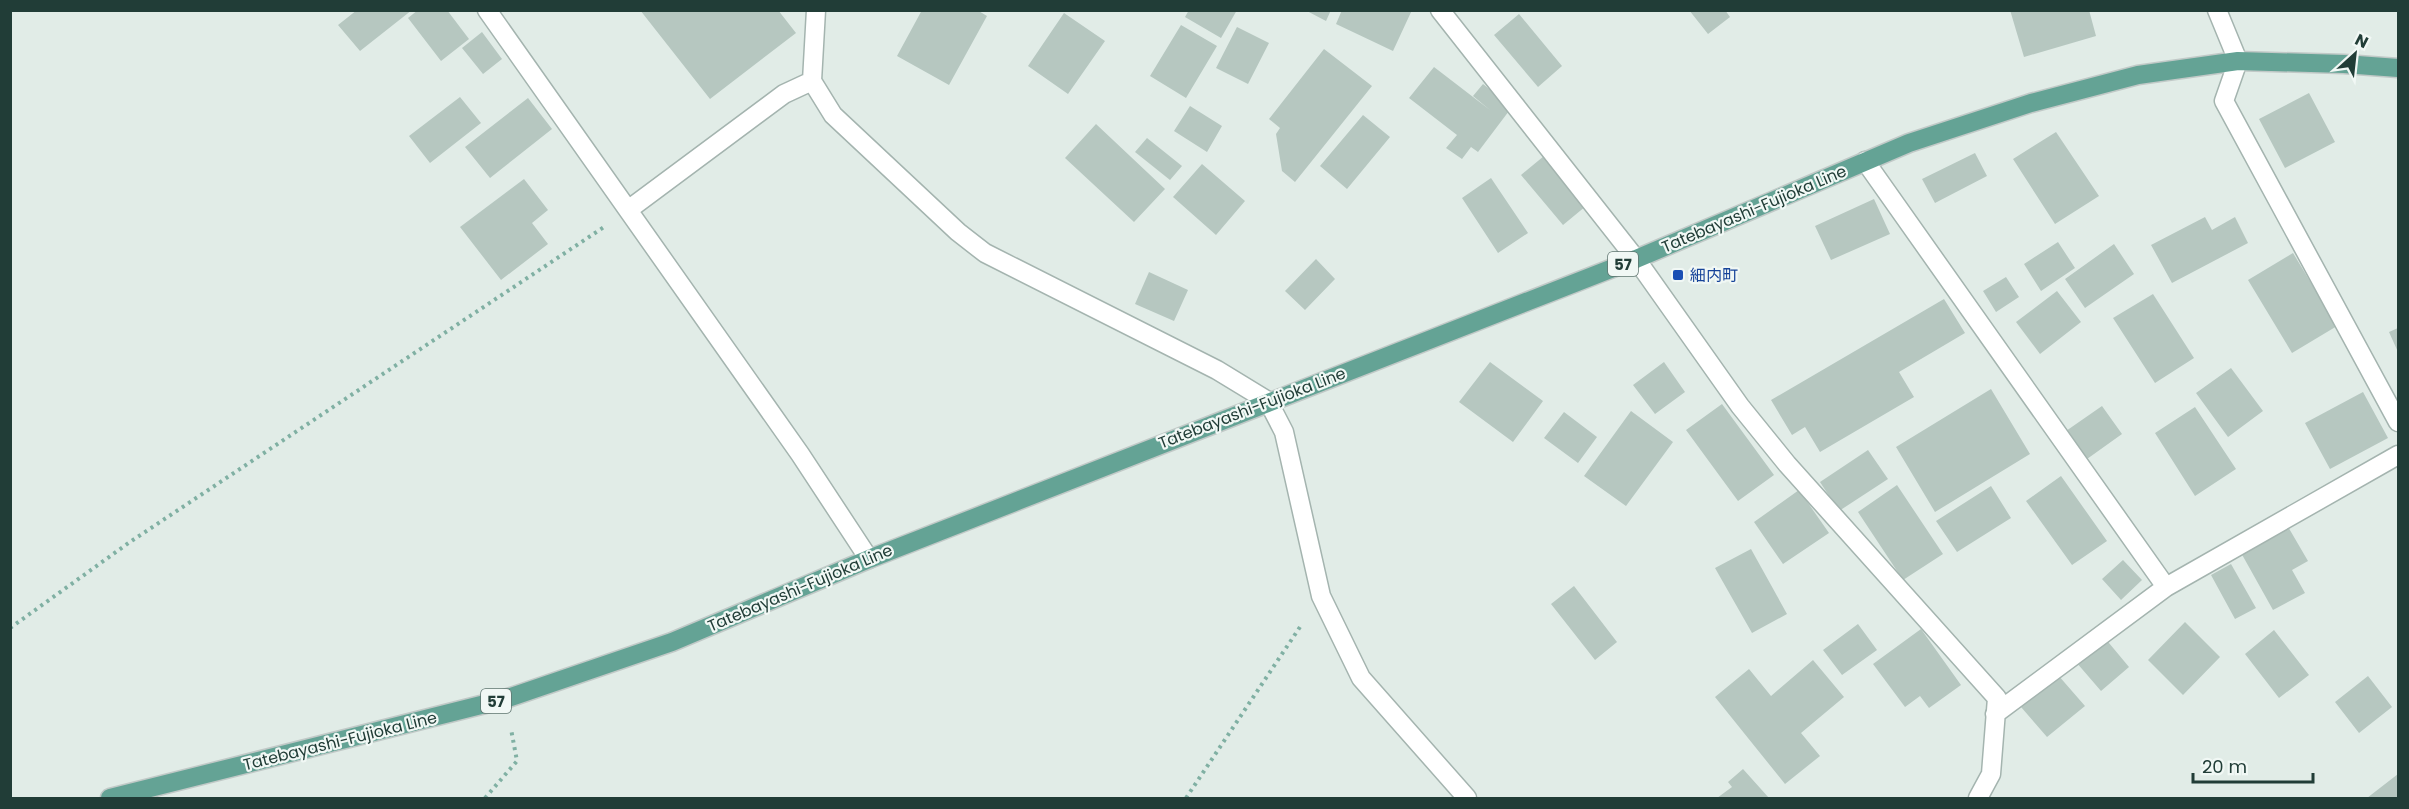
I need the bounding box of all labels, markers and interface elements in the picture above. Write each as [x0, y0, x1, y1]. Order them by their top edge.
north arrow [2325, 24, 2385, 84]
text: N [2351, 28, 2372, 54]
street label: Tatebayashi-Fujioka Line [1658, 160, 1850, 258]
road number: 57 [1608, 252, 1638, 276]
place label: 細内町 [1690, 264, 1738, 287]
marker: 細内町 [1671, 268, 1685, 282]
street label: Tatebayashi-Fujioka Line [1155, 362, 1349, 454]
street label: Tatebayashi-Fujioka Line [704, 539, 896, 637]
road number: 57 [481, 689, 511, 713]
street label: Tatebayashi-Fujioka Line [241, 706, 439, 776]
scale bar [2193, 746, 2313, 784]
text: 20 m [2202, 754, 2247, 779]

